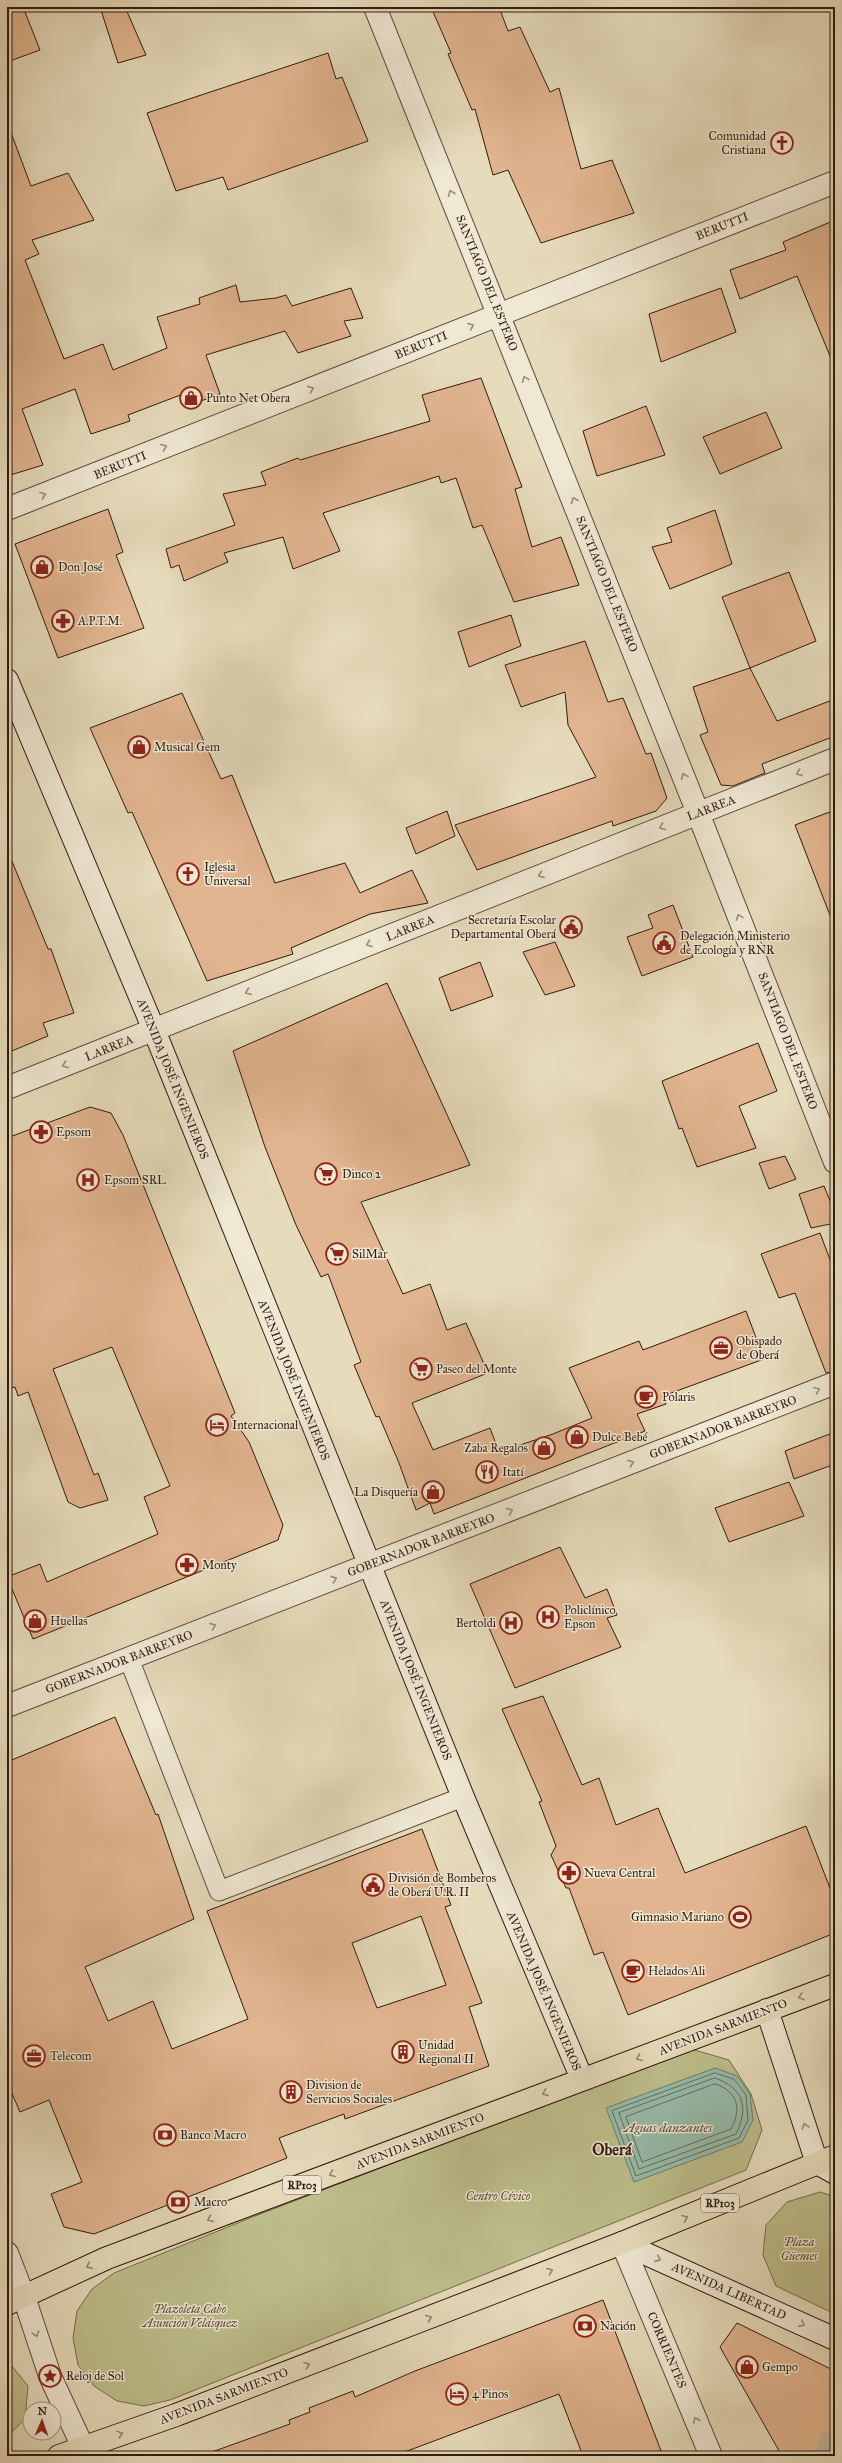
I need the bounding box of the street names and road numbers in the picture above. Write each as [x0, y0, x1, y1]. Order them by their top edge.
street label: BERUTTI [694, 209, 750, 243]
street label: SANTIAGO DEL ESTERO [453, 213, 521, 353]
street label: BERUTTI [393, 328, 449, 362]
street label: BERUTTI [92, 448, 148, 482]
street label: SANTIAGO DEL ESTERO [573, 514, 641, 654]
street label: LARREA [685, 792, 737, 824]
street label: LARREA [384, 912, 436, 944]
street label: SANTIAGO DEL ESTERO [755, 970, 821, 1112]
street label: AVENIDA JOSÉ INGENIEROS [133, 995, 214, 1162]
street label: LARREA [83, 1032, 135, 1064]
street label: AVENIDA JOSÉ INGENIEROS [254, 1296, 335, 1463]
street label: GOBERNADOR BARREYRO [647, 1392, 799, 1462]
street label: GOBERNADOR BARREYRO [345, 1510, 497, 1580]
street label: AVENIDA JOSÉ INGENIEROS [376, 1596, 457, 1763]
street label: GOBERNADOR BARREYRO [43, 1627, 195, 1697]
street label: AVENIDA JOSÉ INGENIEROS [503, 1907, 586, 2073]
street label: AVENIDA SARMIENTO [656, 1996, 789, 2058]
street label: AVENIDA SARMIENTO [353, 2110, 486, 2172]
road number: RP103 [283, 2176, 321, 2194]
road number: RP103 [701, 2194, 739, 2212]
street label: AVENIDA LIBERTAD [669, 2259, 788, 2323]
street label: CORRIENTES [645, 2310, 689, 2390]
street label: AVENIDA SARMIENTO [157, 2365, 290, 2427]

